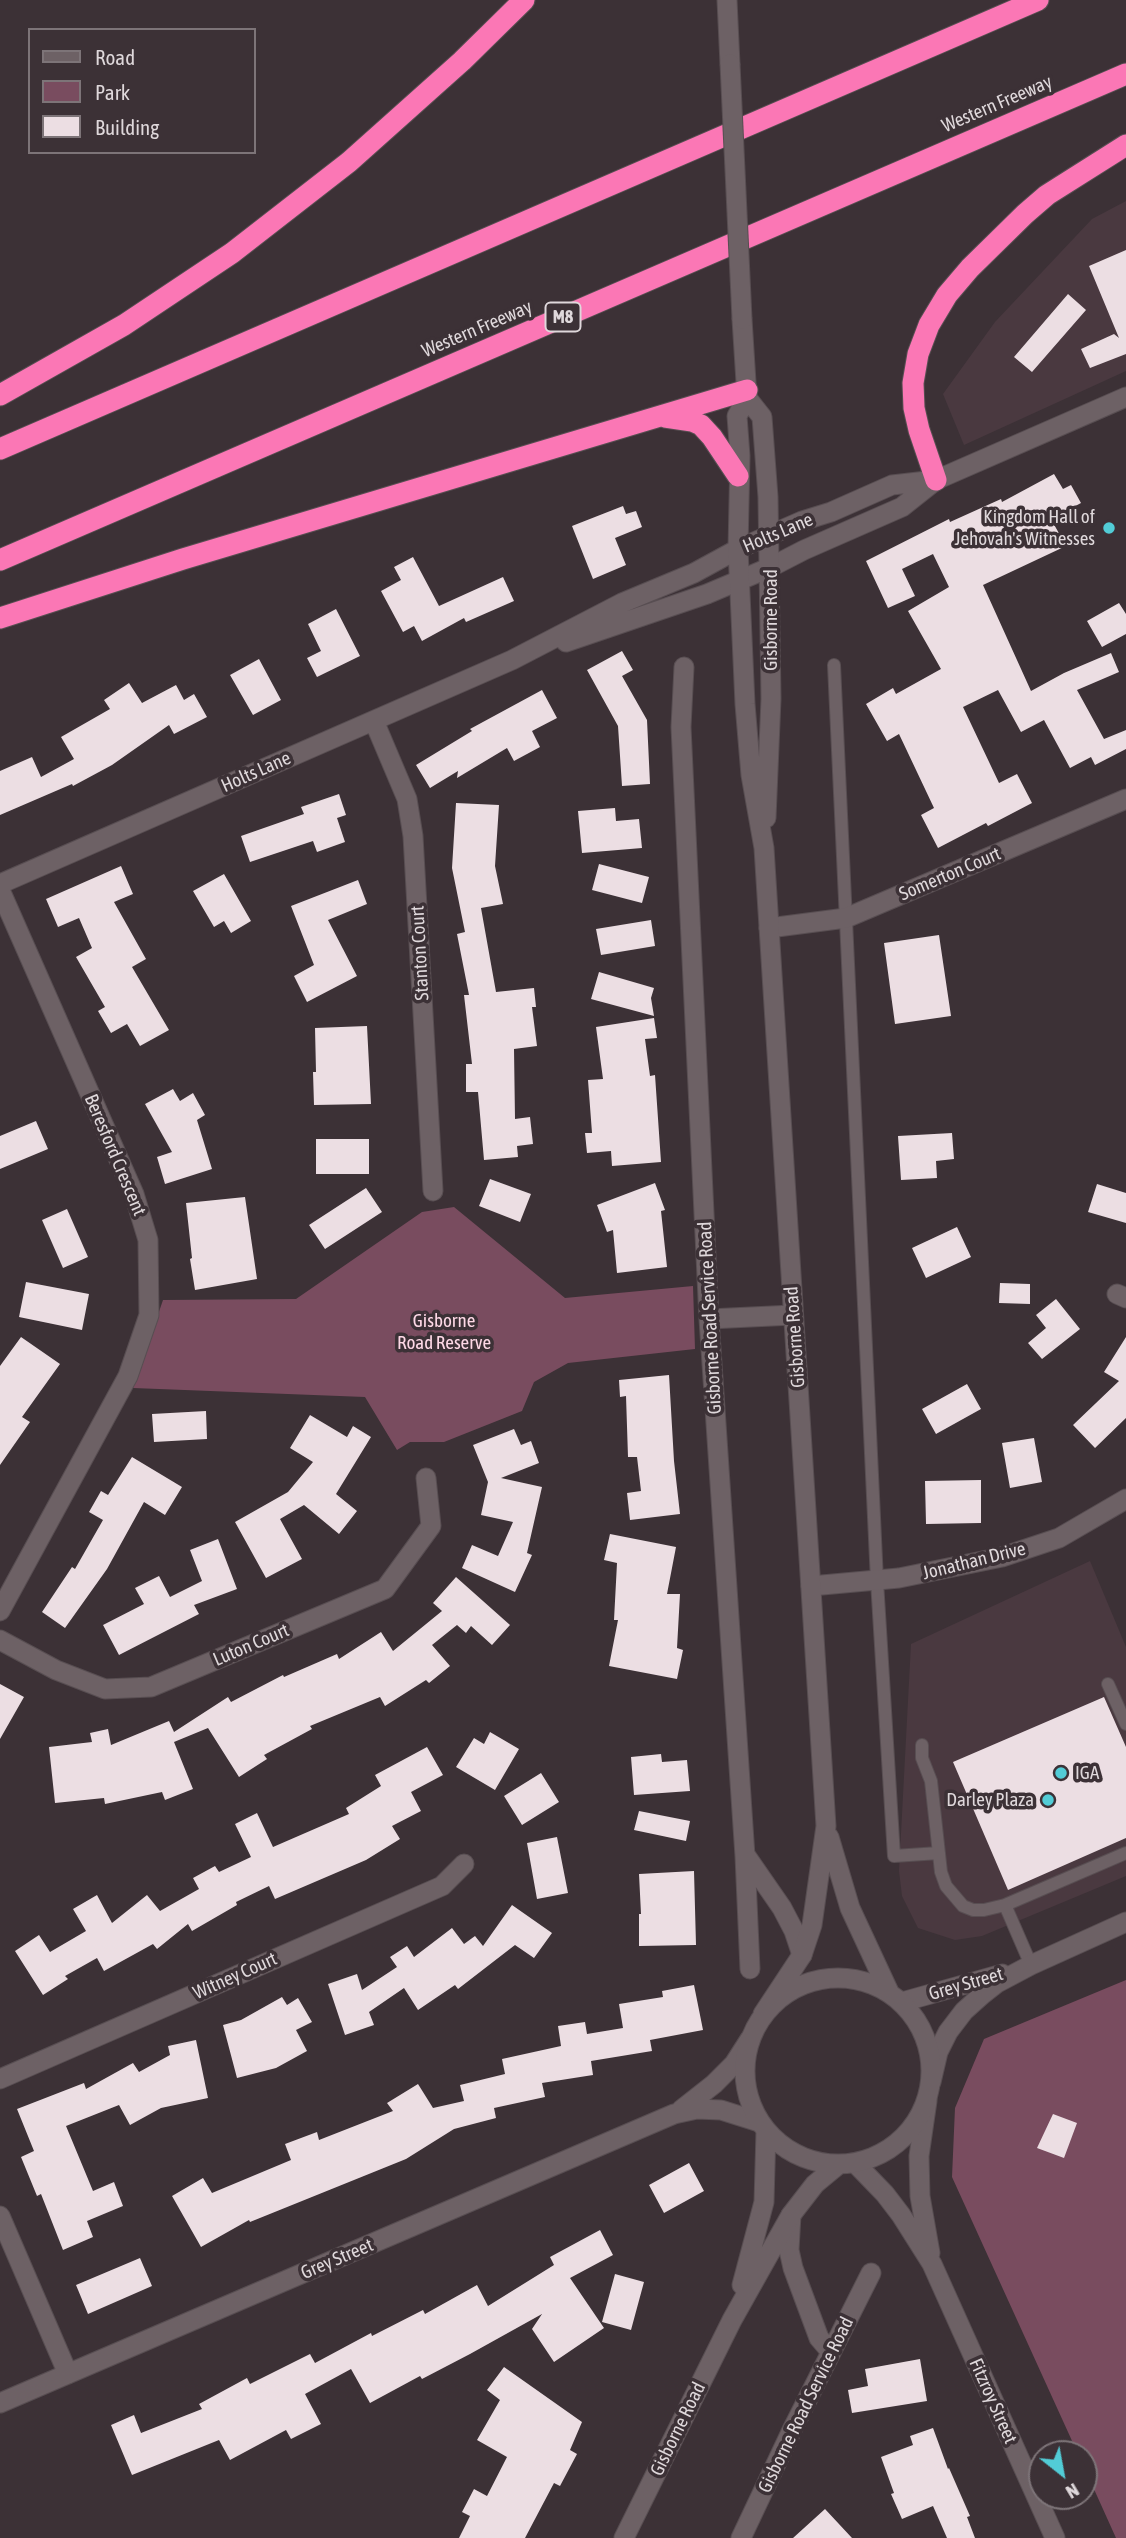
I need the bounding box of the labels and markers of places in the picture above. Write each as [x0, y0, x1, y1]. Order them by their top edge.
place label: Kingdom Hall of Jehovah's Witnesses [954, 506, 1095, 550]
marker: Kingdom Hall of Jehovah's Witnesses [1101, 520, 1117, 536]
place label: IGA [1075, 1762, 1099, 1784]
marker: IGA [1053, 1765, 1069, 1781]
place label: Darley Plaza [946, 1789, 1034, 1811]
marker: Darley Plaza [1040, 1792, 1056, 1808]

